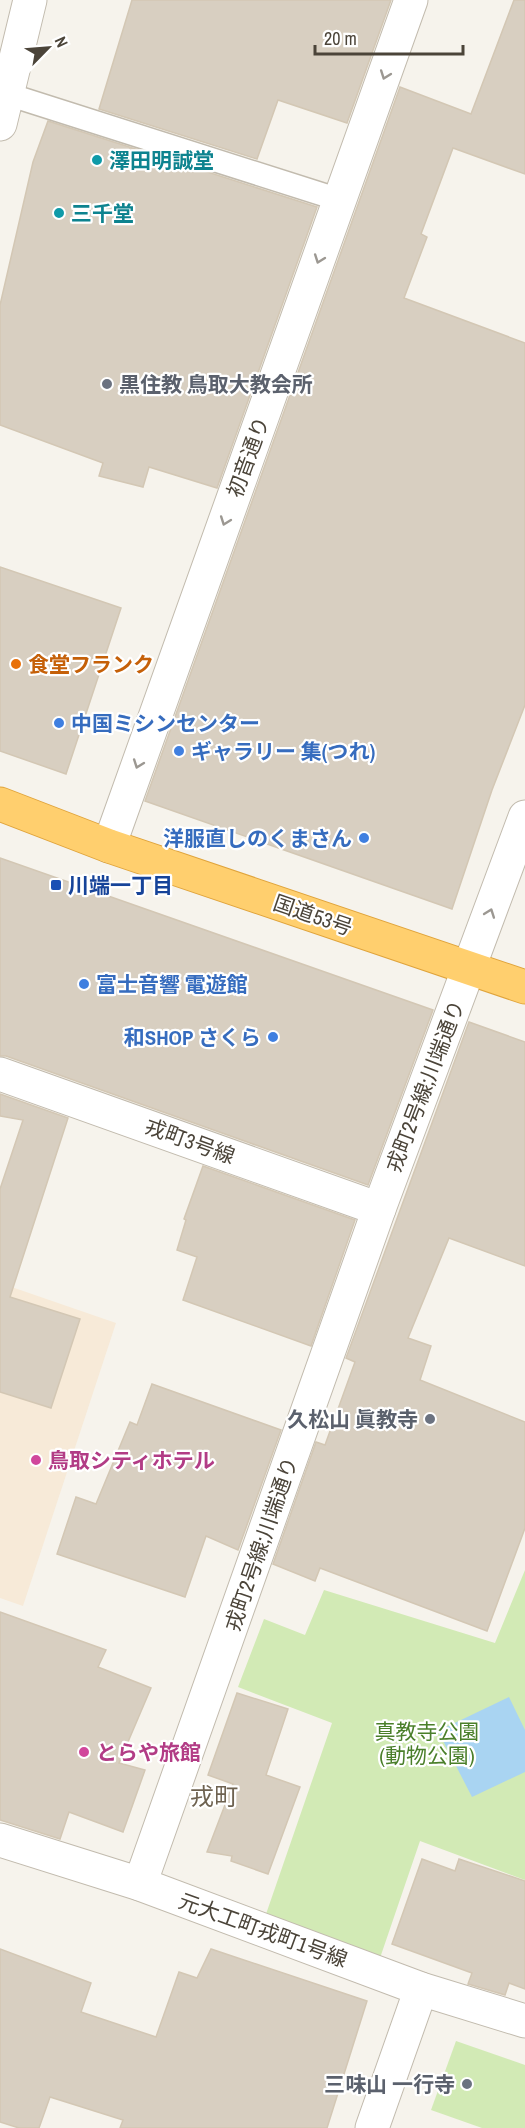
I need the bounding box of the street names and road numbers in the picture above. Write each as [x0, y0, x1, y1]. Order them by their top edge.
street label: 初音通り [220, 413, 276, 501]
street label: 国道53号 [269, 888, 357, 942]
street label: 戎町2号線;川端通り [379, 996, 471, 1176]
street label: 戎町3号線 [141, 1111, 239, 1171]
street label: 戎町2号線;川端通り [218, 1453, 304, 1635]
street label: 元大工町戎町1号線 [175, 1886, 351, 1974]

